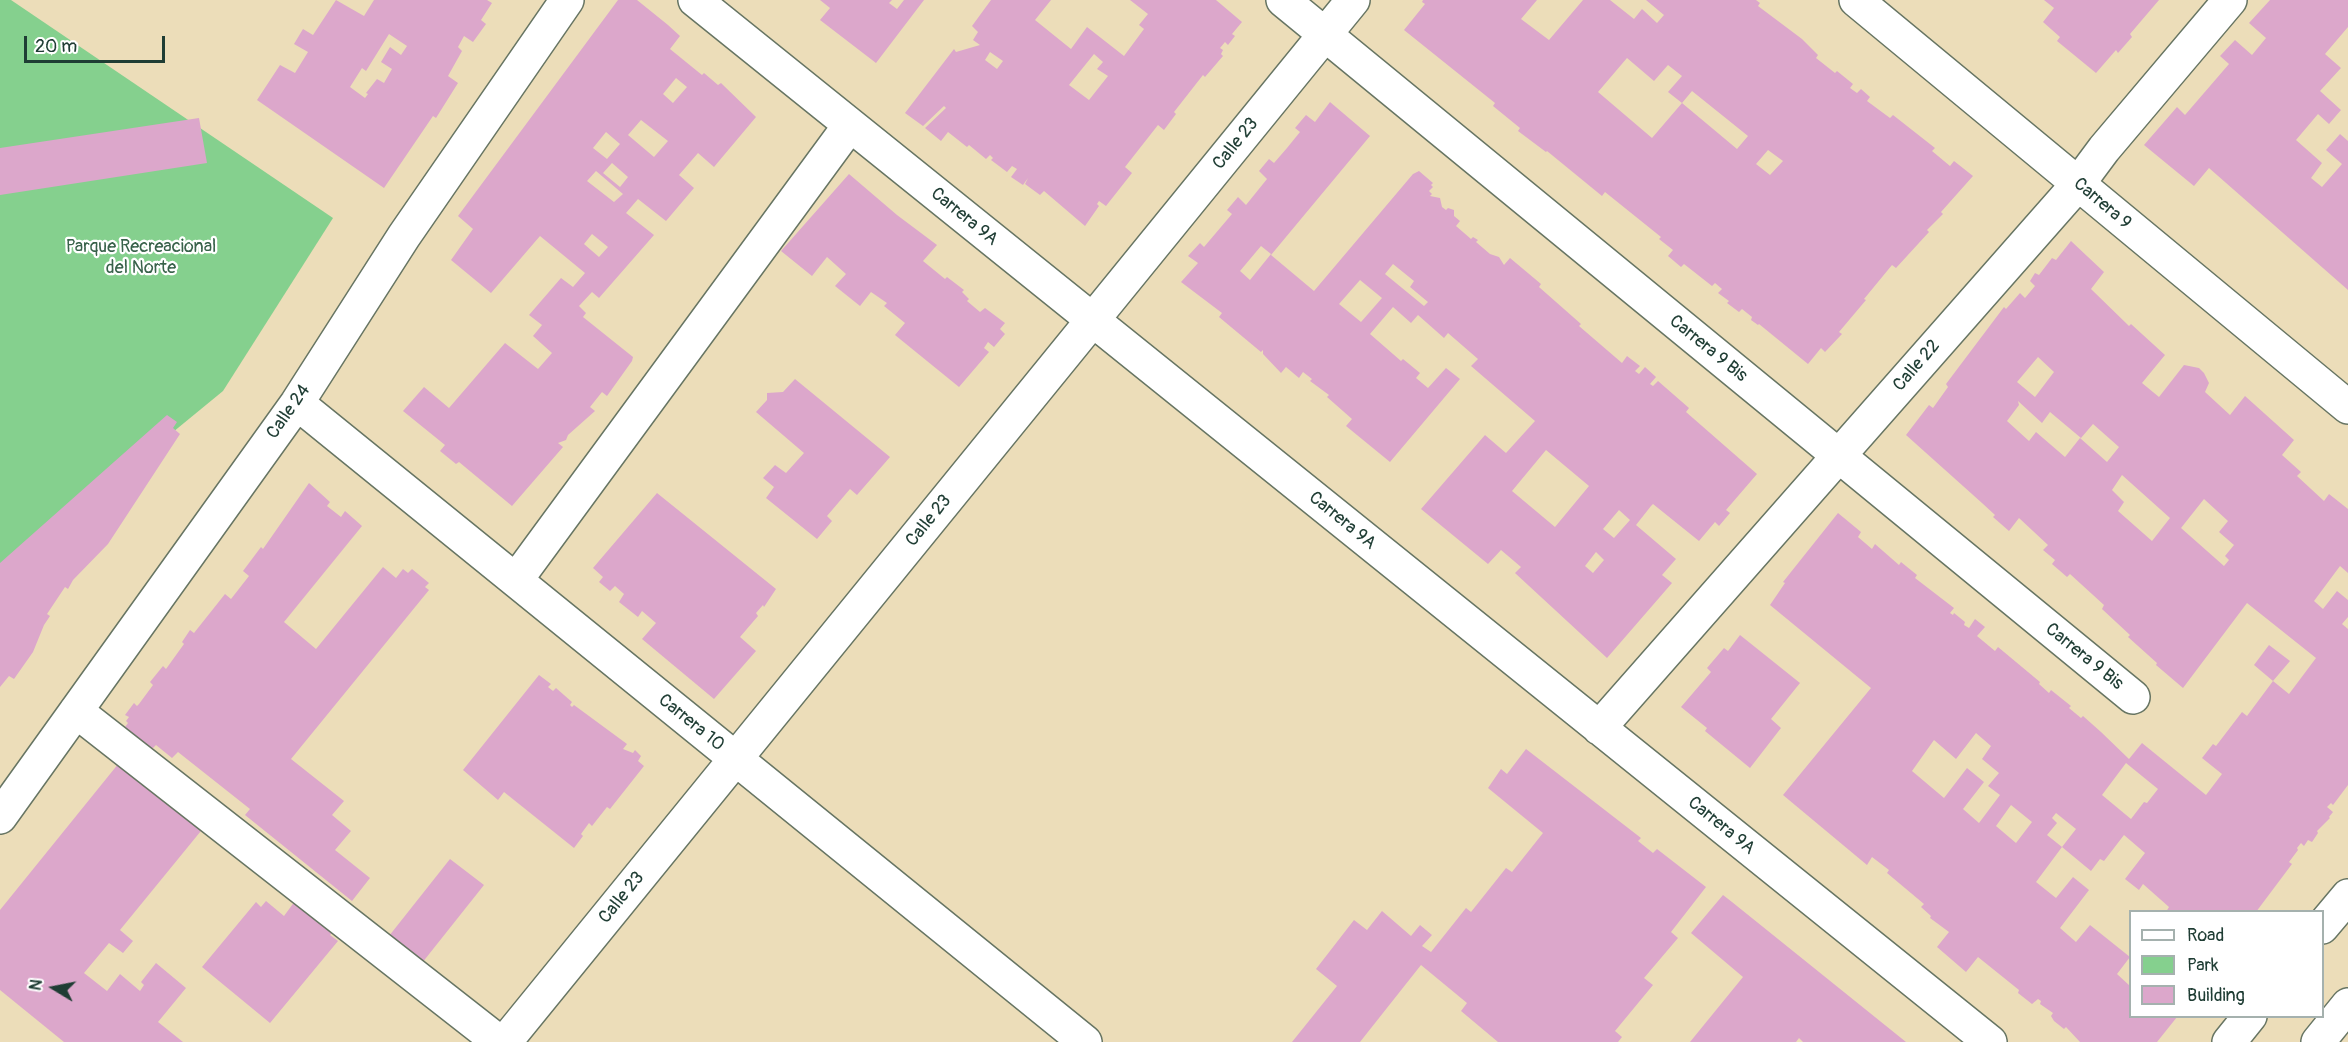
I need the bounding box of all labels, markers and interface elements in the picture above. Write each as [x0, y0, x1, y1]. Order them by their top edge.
scale bar [27, 24, 168, 62]
text: 20 m [35, 35, 77, 58]
street label: Calle 23 [1209, 114, 1263, 174]
street label: Carrera 9 [2069, 174, 2135, 234]
street label: Carrera 9A [926, 183, 1002, 251]
park label: Parque Recreacional del Norte [66, 236, 216, 278]
street label: Carrera 9 Bis [1665, 311, 1751, 387]
street label: Calle 22 [1889, 336, 1945, 396]
street label: Calle 24 [263, 381, 315, 443]
street label: Carrera 9A [1304, 487, 1380, 555]
street label: Calle 23 [902, 491, 956, 551]
street label: Carrera 9 Bis [2041, 619, 2127, 695]
street label: Carrera 10 [654, 690, 728, 756]
street label: Carrera 9A [1683, 792, 1759, 860]
street label: Calle 23 [595, 868, 649, 928]
legend [2129, 910, 2324, 1018]
text: Road [2187, 924, 2224, 947]
text: Park [2187, 954, 2219, 977]
north arrow [24, 958, 84, 1018]
text: N [25, 978, 47, 992]
text: Building [2187, 984, 2245, 1007]

